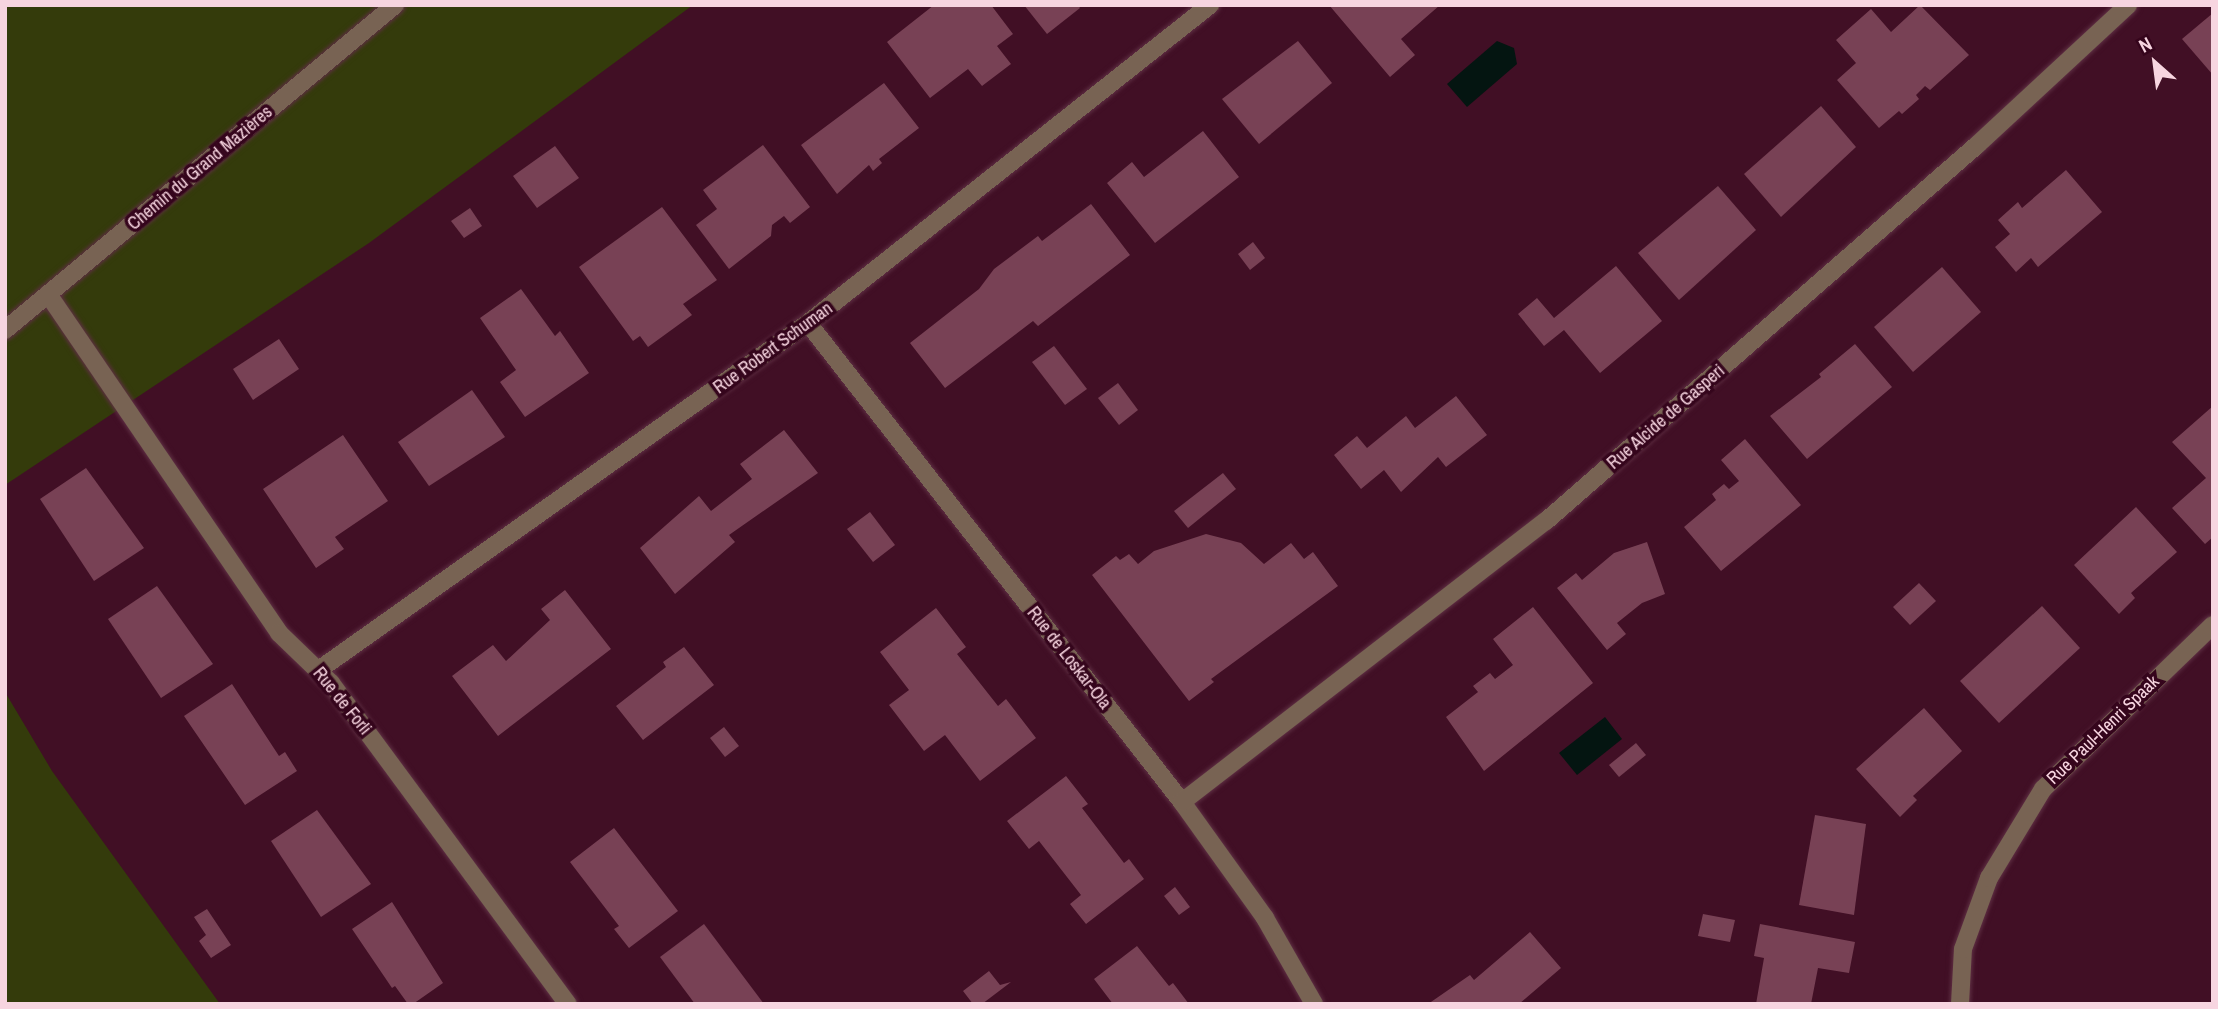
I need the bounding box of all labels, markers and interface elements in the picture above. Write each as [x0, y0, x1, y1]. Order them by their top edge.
north arrow [2120, 28, 2190, 98]
text: N [2134, 30, 2156, 59]
street label: Chemin du Grand Mazières [123, 101, 277, 235]
street label: Rue Robert Schuman [709, 298, 837, 398]
street label: Rue Alcide de Gasperi [1603, 360, 1729, 474]
street label: Rue de Loskar-Ola [1022, 603, 1116, 713]
street label: Rue de Forli [308, 663, 376, 739]
street label: Rue Paul-Henri Spaak [2042, 671, 2164, 789]

